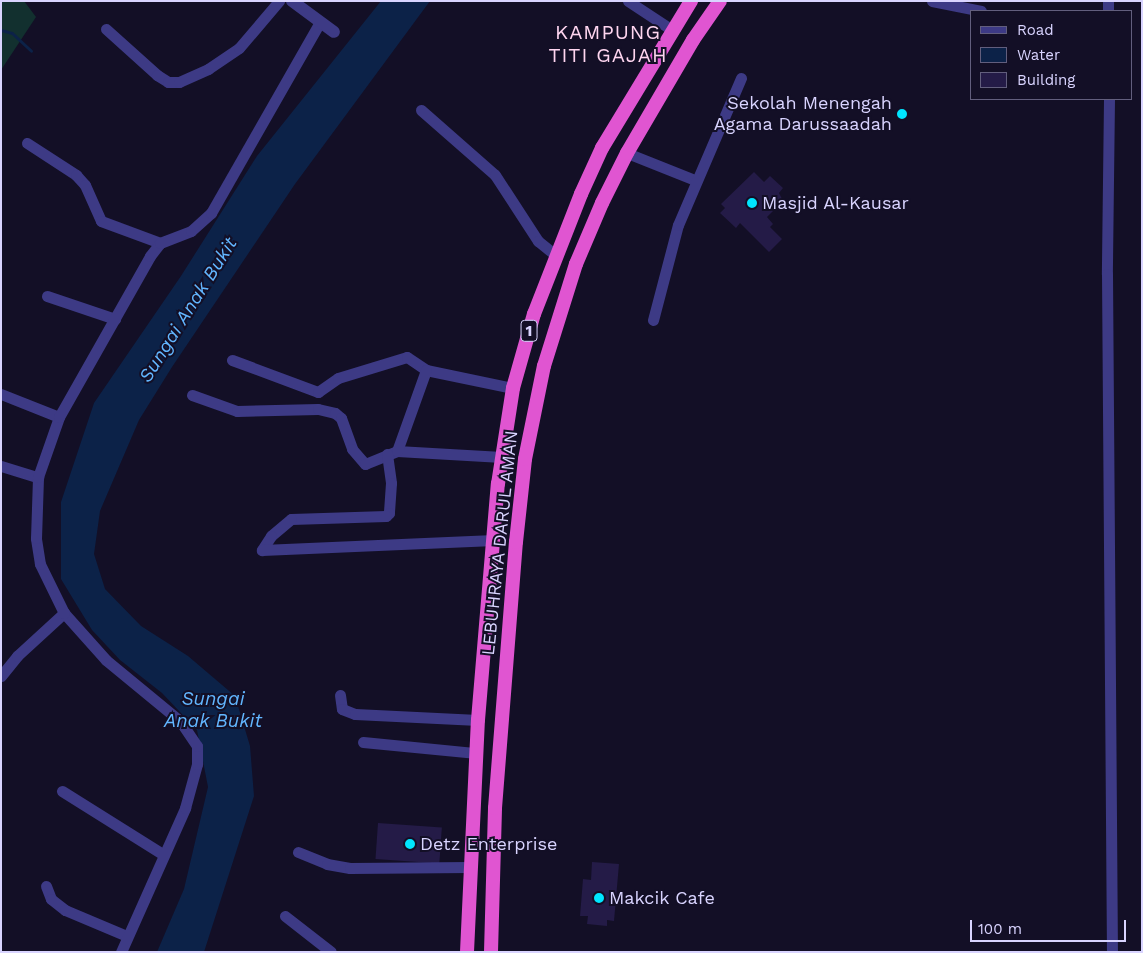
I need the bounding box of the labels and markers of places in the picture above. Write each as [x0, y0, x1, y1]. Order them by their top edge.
place label: Sekolah Menengah Agama Darussaadah [713, 93, 892, 136]
marker: Sekolah Menengah Agama Darussaadah [896, 108, 908, 120]
place label: Masjid Al-Kausar [762, 192, 910, 214]
marker: Masjid Al-Kausar [746, 197, 758, 209]
place label: Detz Enterprise [420, 833, 557, 855]
marker: Detz Enterprise [404, 838, 416, 850]
place label: Makcik Cafe [609, 887, 715, 909]
marker: Makcik Cafe [593, 892, 605, 904]

